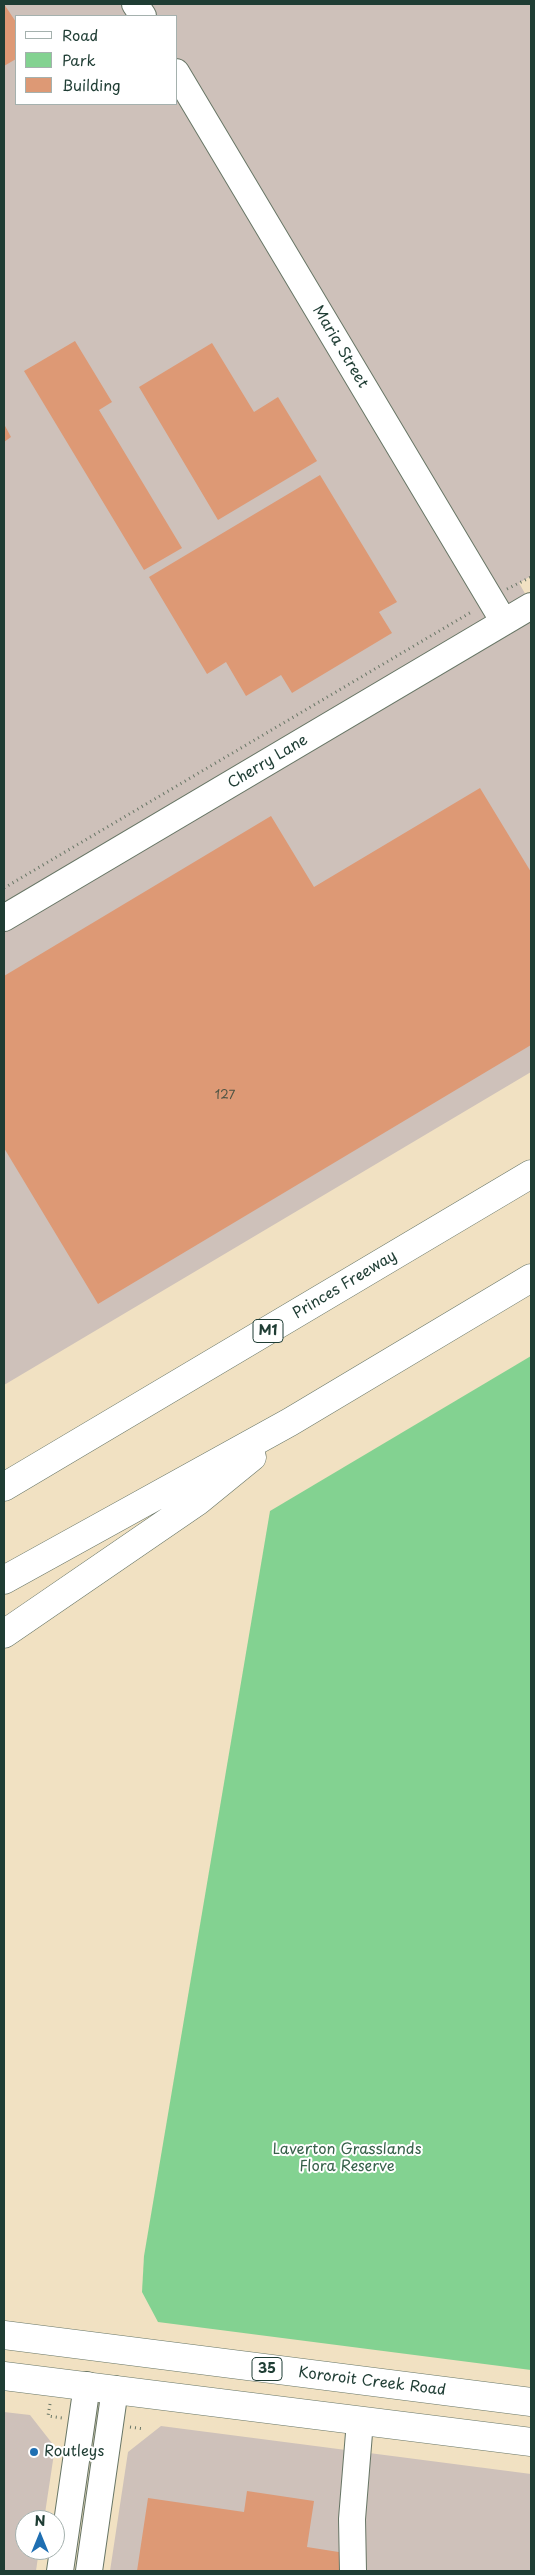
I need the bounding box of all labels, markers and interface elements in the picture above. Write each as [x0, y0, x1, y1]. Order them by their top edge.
legend [15, 15, 178, 105]
text: Road [62, 23, 98, 46]
text: Park [62, 48, 96, 71]
text: Building [62, 73, 121, 96]
street label: Maria Street [308, 303, 372, 391]
street label: Cherry Lane [225, 731, 311, 793]
house number: 127 [215, 1089, 235, 1103]
street label: Princes Freeway [290, 1247, 400, 1323]
road number: M1 [253, 1320, 283, 1342]
park label: Laverton Grasslands Flora Reserve [273, 2141, 421, 2176]
road number: 35 [252, 2358, 282, 2380]
street label: Kororoit Creek Road [297, 2364, 447, 2400]
place label: Routleys [44, 2443, 104, 2461]
marker: Routleys [28, 2446, 40, 2458]
north arrow [15, 2510, 65, 2560]
text: N [34, 2510, 46, 2531]

